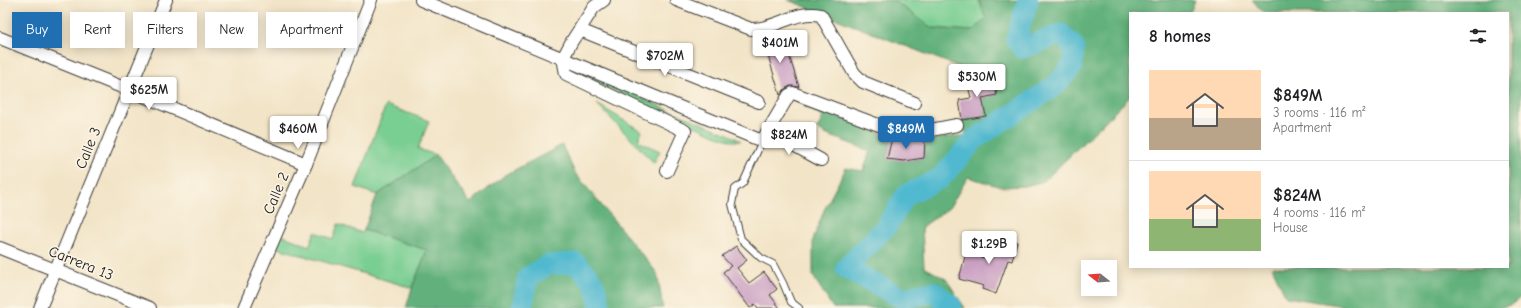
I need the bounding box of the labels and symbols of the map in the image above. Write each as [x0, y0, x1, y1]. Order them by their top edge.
pin: $401M [752, 30, 808, 64]
pin: $702M [637, 43, 693, 77]
pin: $530M [949, 64, 1005, 98]
pin: $625M [121, 77, 177, 111]
pin: $460M [270, 116, 326, 150]
pin: $849M [878, 116, 934, 150]
pin: $824M [761, 122, 817, 156]
street label: Calle 3 [71, 124, 105, 172]
street label: Calle 2 [259, 169, 293, 217]
pin: $1.29B [956, 231, 1022, 265]
street label: Carrera 13 [46, 242, 116, 284]
north arrow [1081, 260, 1117, 296]

